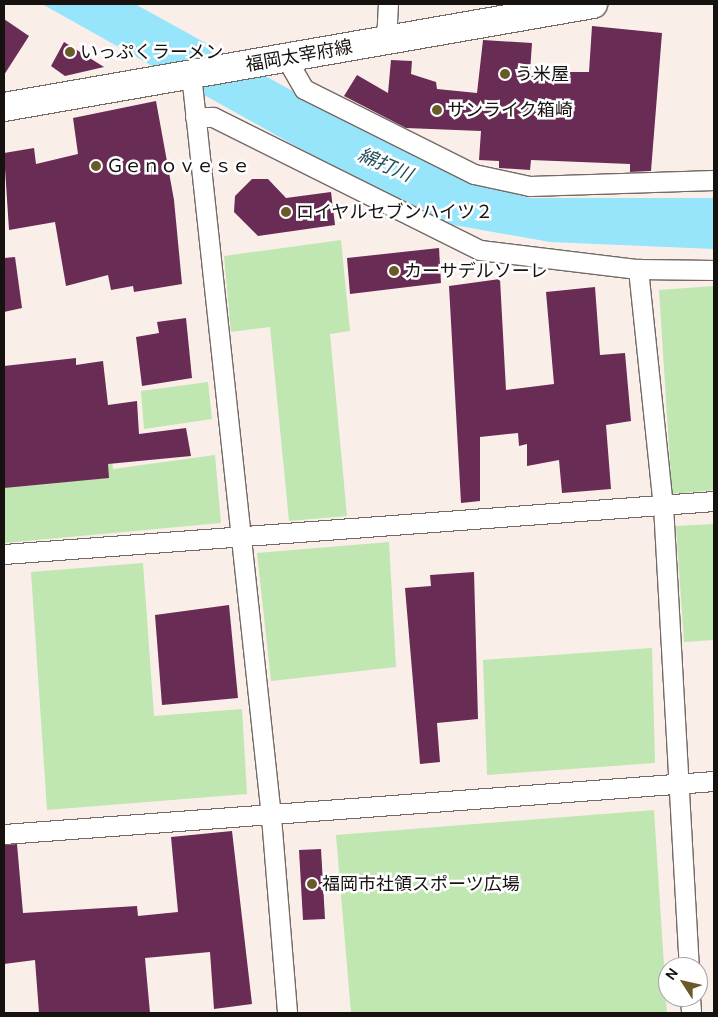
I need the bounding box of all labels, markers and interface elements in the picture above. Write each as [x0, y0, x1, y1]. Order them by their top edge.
street label: 福岡太宰府線 [244, 36, 354, 76]
place label: いっぷくラーメン [80, 41, 224, 63]
marker: いっぷくラーメン [64, 46, 76, 58]
place label: う米屋 [515, 63, 569, 85]
marker: う米屋 [499, 68, 511, 80]
place label: サンライク箱崎 [447, 99, 573, 121]
marker: サンライク箱崎 [431, 104, 443, 116]
water label: 綿打川 [354, 143, 416, 187]
place label: Ｇｅｎｏｖｅｓｅ [106, 155, 250, 177]
marker: Ｇｅｎｏｖｅｓｅ [90, 160, 102, 172]
place label: ロイヤルセブンハイツ２ [296, 201, 494, 223]
marker: ロイヤルセブンハイツ２ [280, 206, 292, 218]
place label: カーサデルソーレ [404, 260, 548, 282]
marker: カーサデルソーレ [388, 265, 400, 277]
place label: 福岡市社領スポーツ広場 [322, 873, 520, 895]
marker: 福岡市社領スポーツ広場 [306, 878, 318, 890]
north arrow [658, 957, 708, 1007]
text: N [661, 965, 682, 983]

